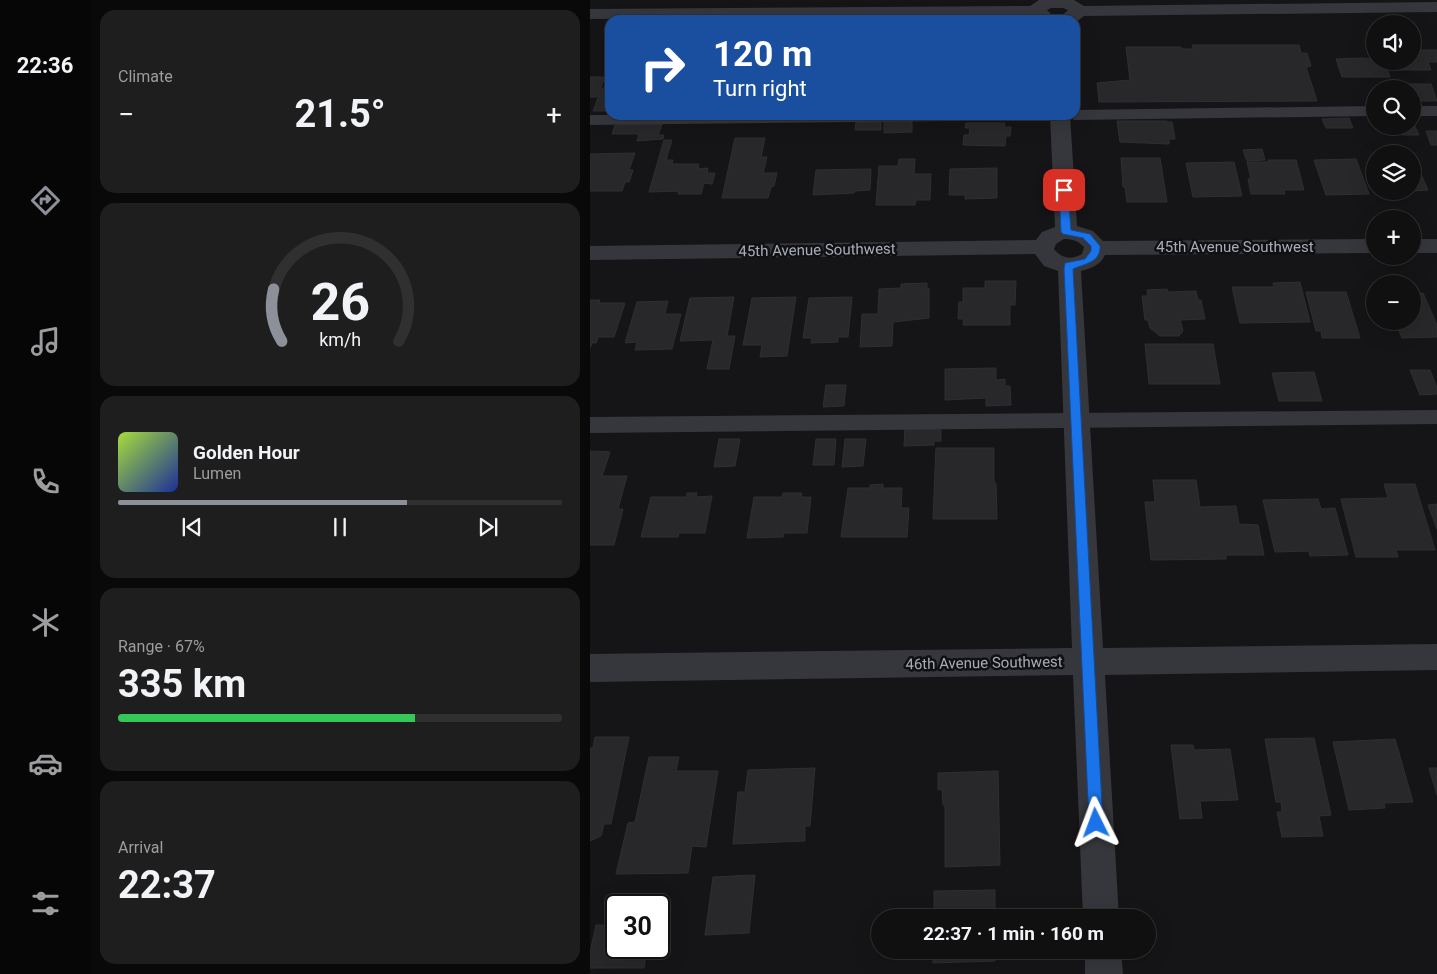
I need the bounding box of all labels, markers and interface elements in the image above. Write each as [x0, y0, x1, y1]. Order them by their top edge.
map controls [1366, 15, 1421, 330]
button: sound [1366, 15, 1421, 70]
text: 120 m [713, 34, 812, 75]
icon: right [630, 35, 695, 100]
text: 22:36 [17, 53, 73, 78]
text: Climate [118, 67, 173, 86]
text: Turn right [713, 76, 807, 101]
button: search [1366, 80, 1421, 135]
text: 21.5° [294, 92, 386, 136]
text: − [118, 98, 134, 131]
text: + [546, 98, 562, 131]
button: layers [1366, 145, 1421, 200]
pin [1043, 169, 1085, 211]
icon: arrive [1050, 176, 1078, 204]
icon: directions [28, 183, 63, 218]
button: + [1366, 210, 1421, 265]
street label: 45th Avenue Southwest [1156, 238, 1314, 256]
street label: 45th Avenue Southwest [738, 240, 896, 260]
text: 26 [310, 272, 370, 333]
button: − [1366, 275, 1421, 330]
icon: music [28, 324, 63, 359]
text: km/h [319, 329, 361, 350]
text: Golden Hour [193, 441, 300, 464]
icon: phone [28, 464, 63, 499]
text: Lumen [193, 464, 241, 483]
icon: previous [178, 513, 206, 541]
icon: pause [326, 513, 354, 541]
icon: next [474, 513, 502, 541]
icon: climate [28, 605, 63, 640]
text: Range · 67% [118, 637, 205, 656]
street label: 46th Avenue Southwest [905, 653, 1063, 673]
text: 335 km [118, 662, 246, 706]
icon: car [28, 746, 63, 781]
position arrow [1069, 796, 1121, 848]
text: Arrival [118, 838, 163, 857]
text: 22:37 [118, 863, 216, 907]
icon: filters [28, 886, 63, 921]
speed limit sign: 30 [605, 894, 670, 959]
text: 22:37 · 1 min · 160 m [923, 922, 1104, 945]

